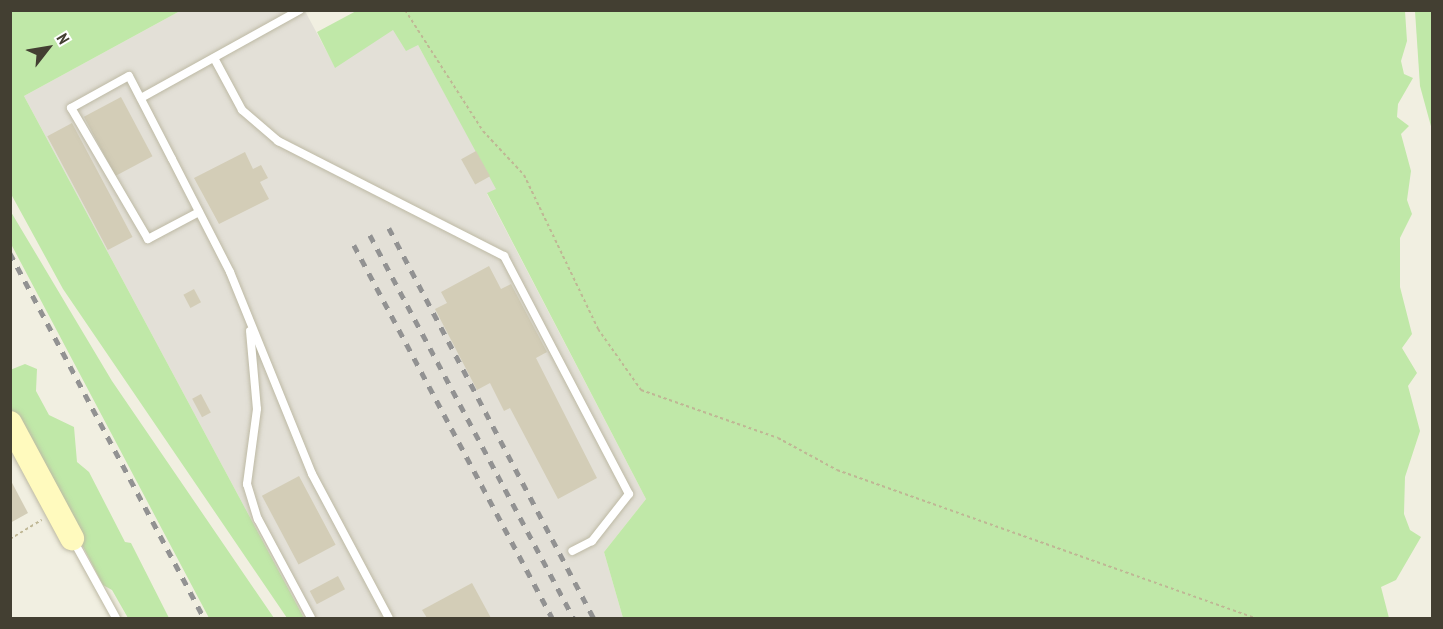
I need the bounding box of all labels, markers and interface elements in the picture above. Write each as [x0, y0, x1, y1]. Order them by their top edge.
north arrow [18, 18, 78, 78]
text: N [53, 30, 74, 48]

